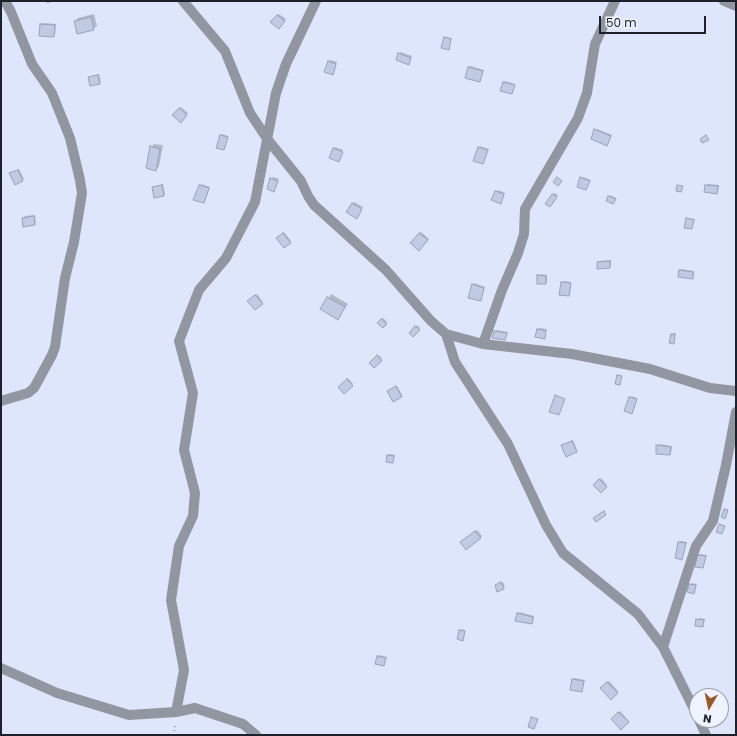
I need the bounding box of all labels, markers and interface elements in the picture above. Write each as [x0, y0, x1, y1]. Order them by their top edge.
scale bar [601, 8, 708, 34]
text: 50 m [606, 14, 637, 31]
north arrow [689, 688, 729, 728]
text: N [702, 710, 713, 727]

